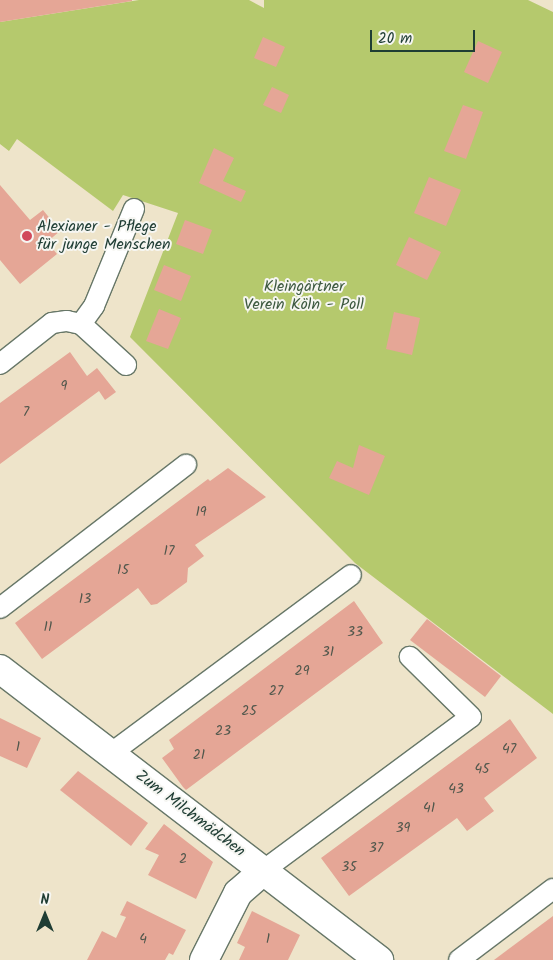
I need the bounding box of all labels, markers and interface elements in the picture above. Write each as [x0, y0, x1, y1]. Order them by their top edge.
scale bar [373, 20, 478, 52]
text: 20 m [378, 27, 412, 51]
place label: Alexianer - Pflege für junge Menschen [37, 217, 170, 255]
marker: Alexianer - Pflege für junge Menschen [21, 230, 33, 242]
park label: Kleingärtner Verein Köln - Poll [244, 277, 364, 315]
house number: 9 [61, 378, 67, 394]
house number: 7 [23, 404, 29, 420]
house number: 19 [195, 504, 207, 520]
house number: 17 [164, 543, 174, 559]
house number: 15 [117, 562, 129, 578]
house number: 13 [79, 591, 91, 607]
house number: 11 [44, 619, 52, 635]
house number: 33 [347, 624, 363, 640]
house number: 31 [322, 644, 334, 660]
house number: 29 [295, 663, 309, 679]
house number: 27 [269, 683, 283, 699]
house number: 25 [241, 703, 257, 719]
house number: 23 [215, 723, 231, 739]
house number: 1 [16, 739, 20, 755]
house number: 47 [502, 741, 516, 757]
house number: 21 [193, 747, 205, 763]
house number: 45 [474, 761, 490, 777]
street label: Zum Milchmädchen [131, 766, 249, 862]
house number: 43 [448, 781, 464, 797]
house number: 41 [423, 800, 435, 816]
house number: 39 [396, 820, 410, 836]
house number: 37 [369, 840, 383, 856]
house number: 2 [179, 851, 187, 867]
house number: 35 [341, 859, 357, 875]
text: N [41, 889, 49, 911]
north arrow [20, 890, 70, 940]
house number: 4 [139, 931, 147, 947]
house number: 1 [266, 931, 270, 947]

